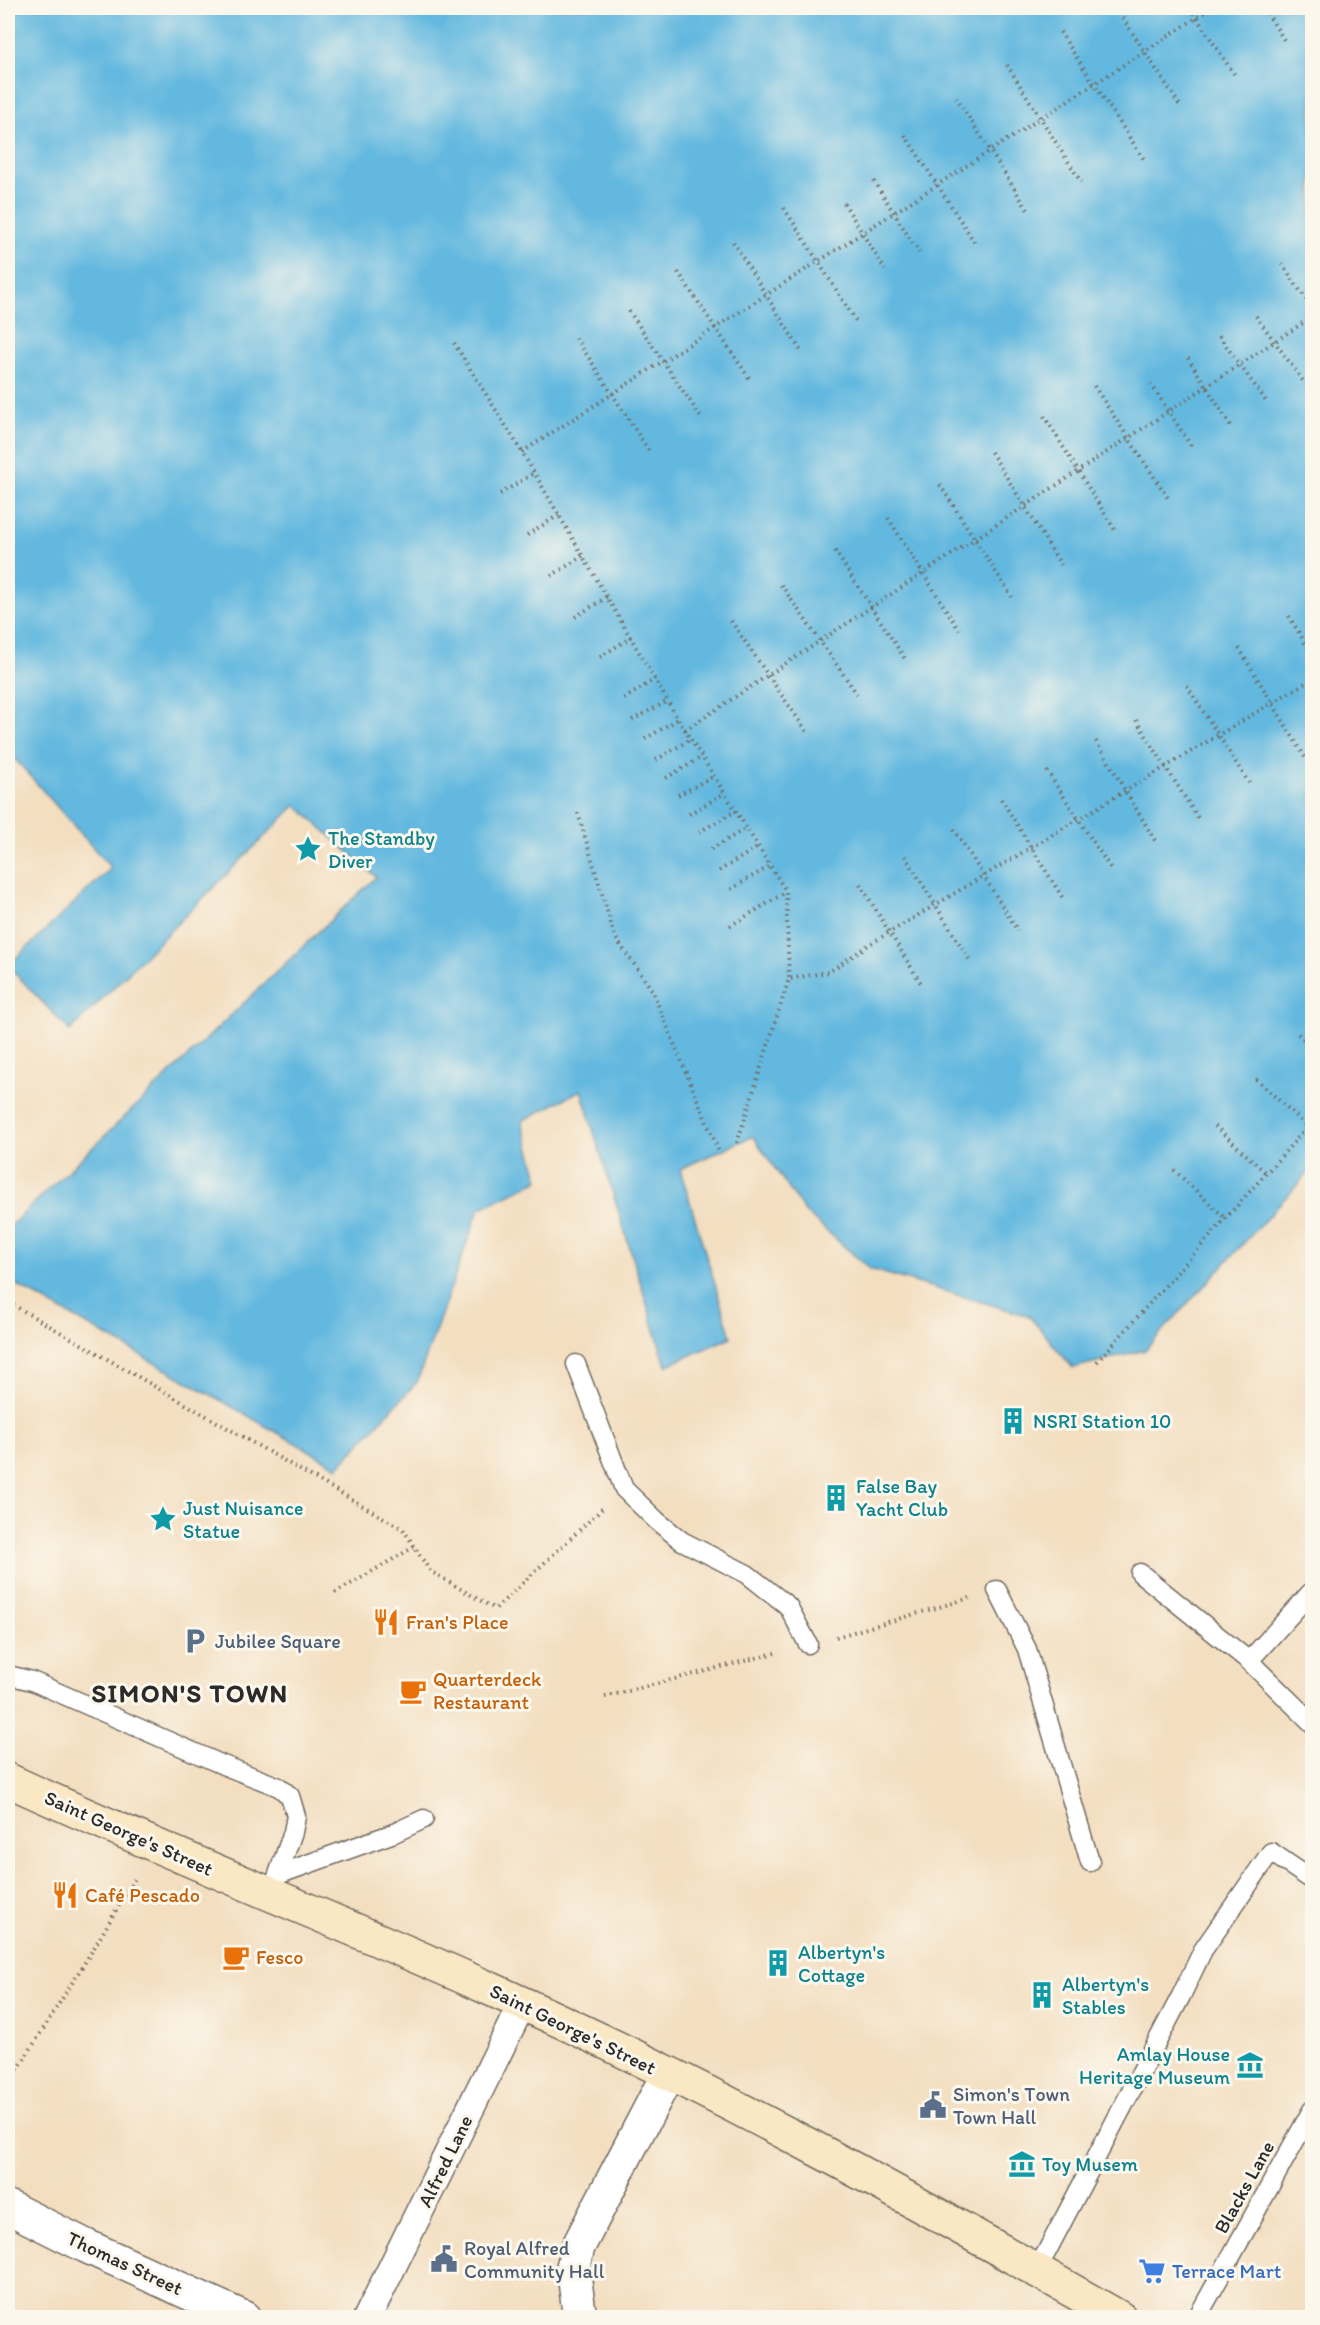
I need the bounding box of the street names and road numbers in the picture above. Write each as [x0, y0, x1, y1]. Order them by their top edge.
street label: Saint George's Street [41, 1785, 217, 1881]
street label: Saint George's Street [486, 1978, 660, 2080]
street label: Alfred Lane [412, 2111, 478, 2211]
street label: Blacks Lane [1209, 2137, 1279, 2237]
street label: Thomas Street [63, 2226, 187, 2300]

